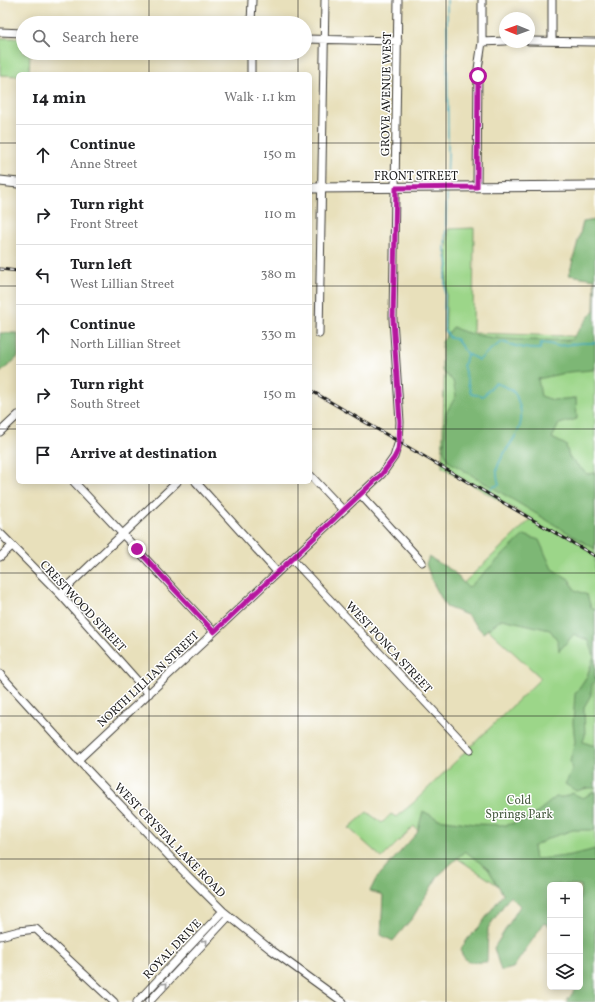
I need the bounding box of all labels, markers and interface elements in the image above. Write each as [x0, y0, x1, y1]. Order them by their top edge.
north arrow [499, 12, 535, 48]
search box [16, 16, 312, 60]
icon: search [30, 27, 52, 49]
text: Search here [62, 28, 139, 49]
street label: GROVE AVENUE WEST [378, 32, 396, 156]
route start [469, 67, 487, 85]
text: 14 min [32, 87, 86, 110]
text: Walk · 1.1 km [224, 89, 296, 107]
text: Continue [70, 135, 135, 156]
icon: ahead [32, 144, 54, 166]
text: 150 m [263, 146, 296, 164]
text: Anne Street [70, 156, 138, 174]
street label: FRONT STREET [374, 169, 458, 185]
text: Turn right [70, 195, 144, 216]
icon: right [32, 204, 54, 226]
text: 110 m [264, 206, 296, 224]
text: Front Street [70, 216, 138, 234]
text: Turn left [70, 255, 132, 276]
icon: left [32, 264, 54, 286]
text: 380 m [261, 266, 296, 284]
text: West Lillian Street [70, 276, 175, 294]
text: Continue [70, 315, 135, 336]
icon: ahead [32, 324, 54, 346]
text: 330 m [261, 326, 296, 344]
text: North Lillian Street [70, 336, 181, 354]
text: Turn right [70, 375, 144, 396]
icon: right [32, 384, 54, 406]
text: 150 m [263, 386, 296, 404]
text: South Street [70, 396, 140, 414]
icon: arrive [32, 444, 54, 466]
text: Arrive at destination [70, 444, 217, 465]
route end [128, 540, 146, 558]
street label: CRESTWOOD STREET [36, 558, 129, 656]
street label: WEST PONCA STREET [342, 598, 435, 697]
street label: NORTH LILLIAN STREET [94, 628, 203, 731]
street label: WEST CRYSTAL LAKE ROAD [110, 780, 229, 902]
park label: Cold Springs Park [485, 793, 553, 823]
map controls [547, 882, 583, 990]
button: + [547, 882, 583, 918]
street label: ROYAL DRIVE [140, 916, 205, 983]
button: − [547, 918, 583, 954]
one-way arrow [200, 939, 207, 946]
button: layers [547, 954, 583, 990]
one-way arrow [160, 982, 167, 990]

